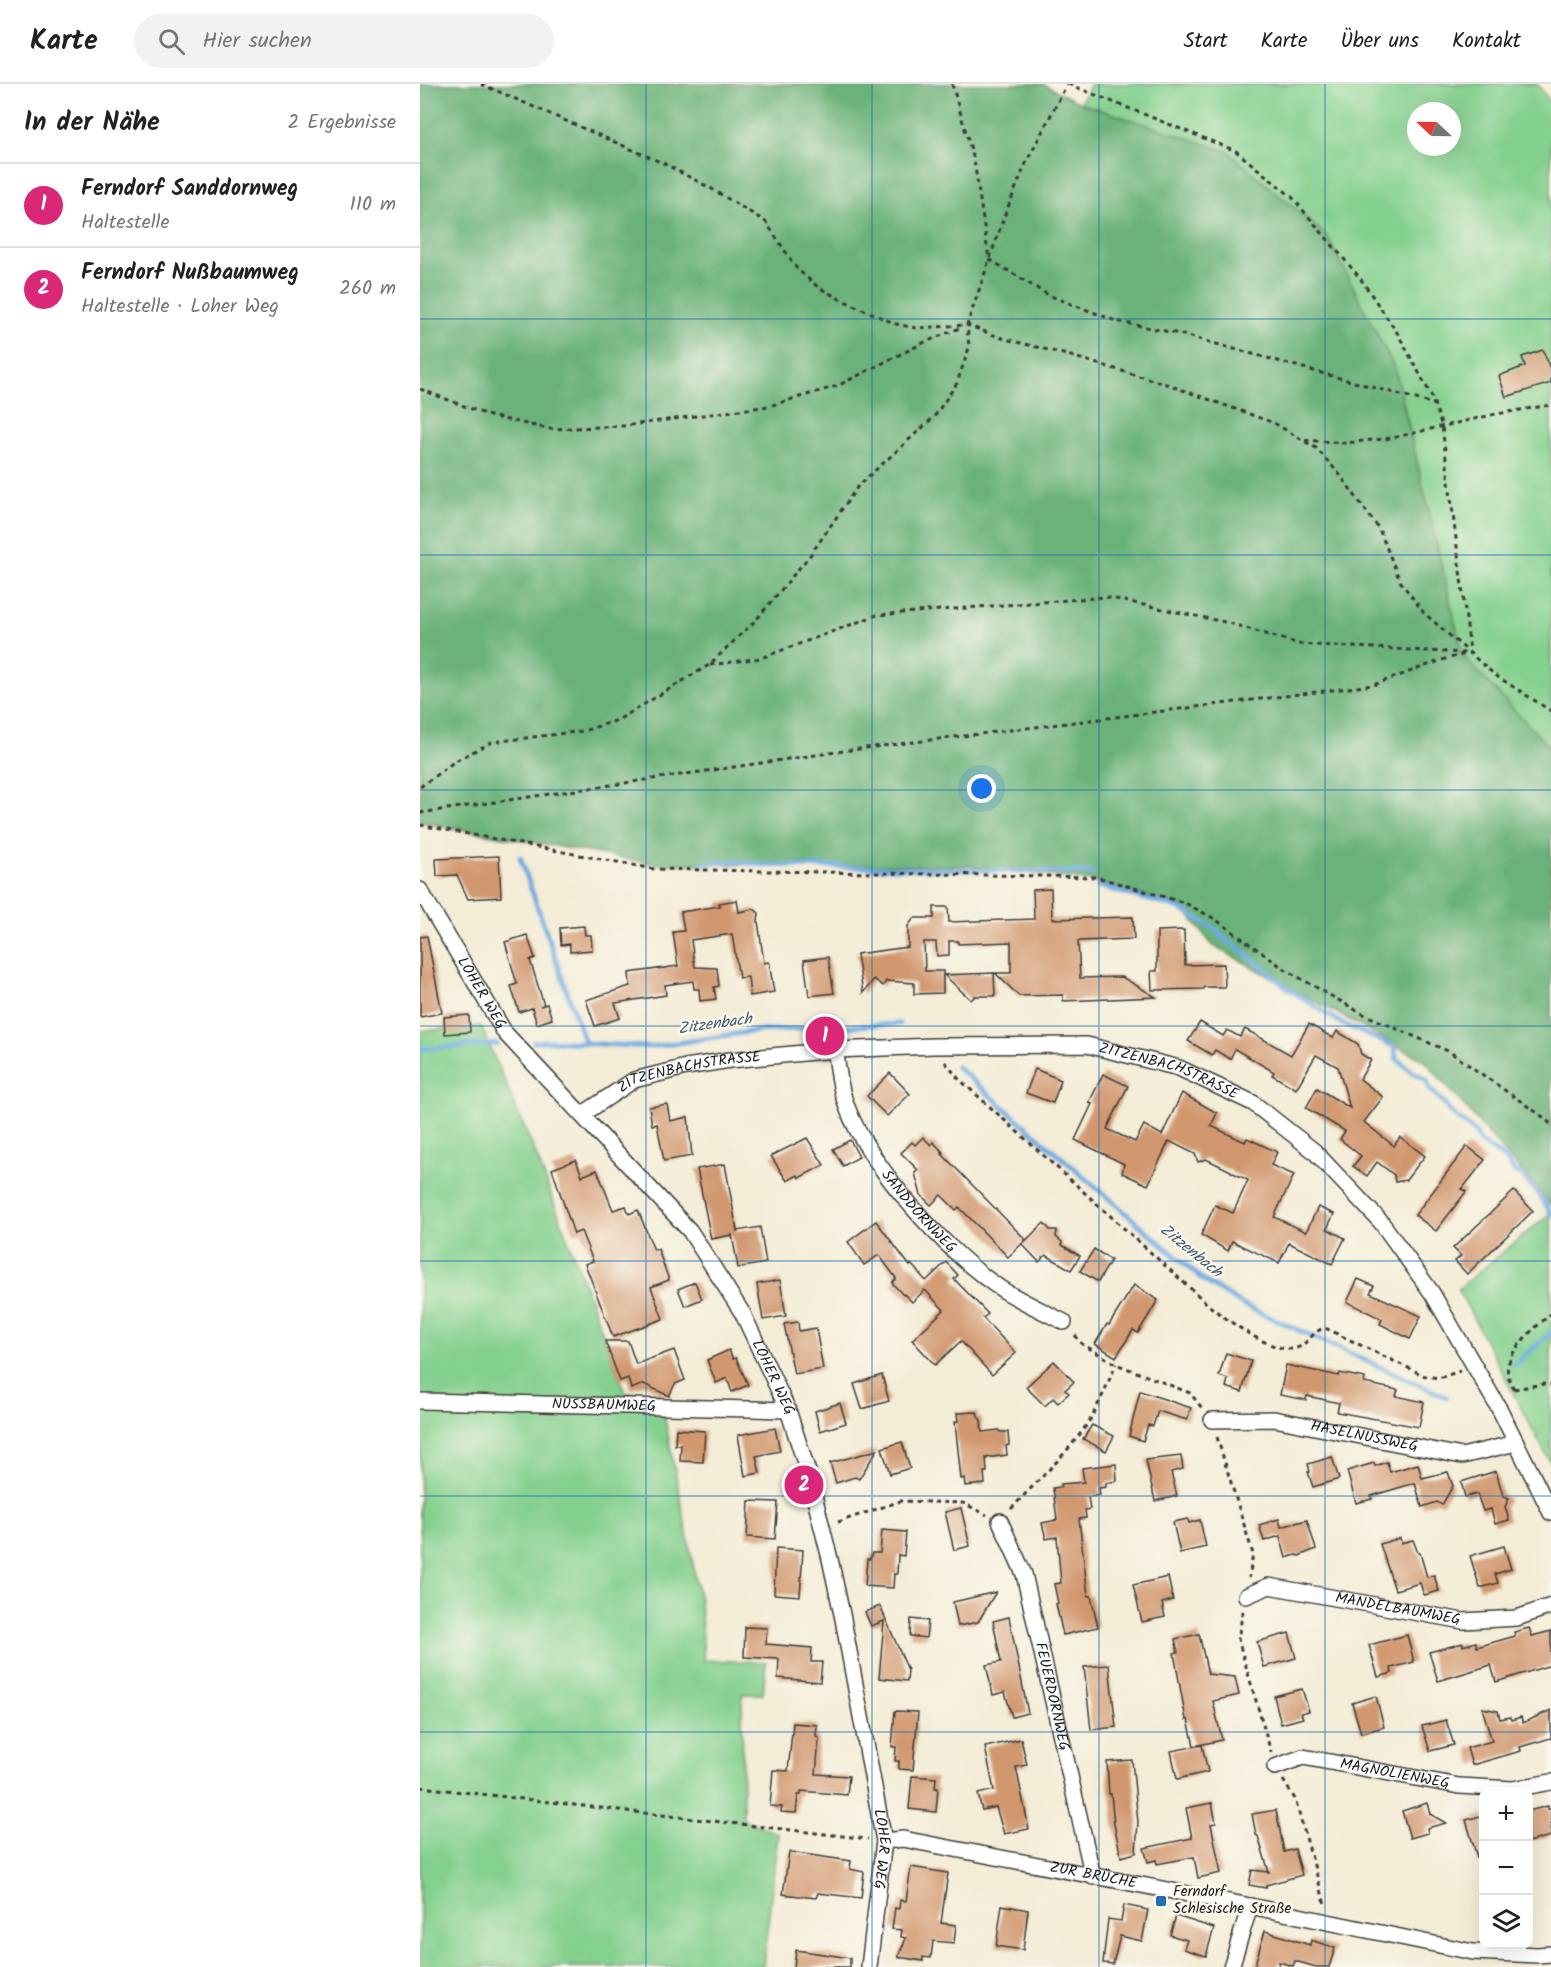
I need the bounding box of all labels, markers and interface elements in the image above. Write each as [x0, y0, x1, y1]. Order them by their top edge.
search box [134, 14, 554, 68]
text: Karte [30, 19, 98, 64]
text: Hier suchen [203, 24, 312, 59]
icon: search [155, 25, 188, 58]
text: Start [1183, 25, 1228, 58]
text: Karte [1261, 25, 1307, 58]
text: Über uns [1340, 25, 1419, 58]
text: Kontakt [1452, 25, 1521, 58]
text: In der Nähe [24, 102, 160, 144]
north arrow [1407, 102, 1461, 156]
text: 2 Ergebnisse [288, 107, 396, 139]
text: Ferndorf Sanddornweg [81, 172, 298, 207]
text: 1 [40, 189, 47, 221]
text: 110 m [350, 189, 396, 221]
text: Haltestelle [81, 207, 169, 239]
text: Ferndorf Nußbaumweg [81, 256, 299, 291]
text: 2 [38, 273, 49, 305]
text: 260 m [339, 273, 396, 305]
text: Haltestelle · Loher Weg [81, 291, 279, 323]
your location [967, 774, 996, 803]
street label: LOHER WEG [450, 952, 512, 1034]
water label: Zitzenbach [676, 1006, 755, 1042]
pin: 1 [806, 1014, 844, 1058]
street label: ZITZENBACHSTRASSE [1096, 1036, 1244, 1107]
street label: ZITZENBACHSTRASSE [613, 1045, 763, 1100]
street label: SANDDORNWEG [875, 1165, 962, 1259]
water label: Zitzenbach [1154, 1218, 1229, 1285]
street label: LOHER WEG [745, 1336, 801, 1419]
street label: NUSSBAUMWEG [552, 1392, 656, 1419]
street label: HASELNUSSWEG [1309, 1414, 1420, 1459]
pin: 2 [784, 1462, 824, 1508]
street label: MANDELBAUMWEG [1333, 1586, 1462, 1632]
street label: FEUERDORNWEG [1028, 1640, 1076, 1753]
street label: MAGNOLIENWEG [1338, 1752, 1451, 1796]
map controls [1479, 1787, 1533, 1949]
button: + [1479, 1787, 1533, 1841]
street label: LOHER WEG [866, 1807, 897, 1891]
button: − [1479, 1841, 1533, 1895]
street label: ZUR BRÜCHE [1048, 1856, 1140, 1896]
place label: Ferndorf Schlesische Straße [1173, 1880, 1291, 1921]
marker: Ferndorf Schlesische Straße [1154, 1894, 1168, 1908]
button: layers [1479, 1895, 1533, 1949]

